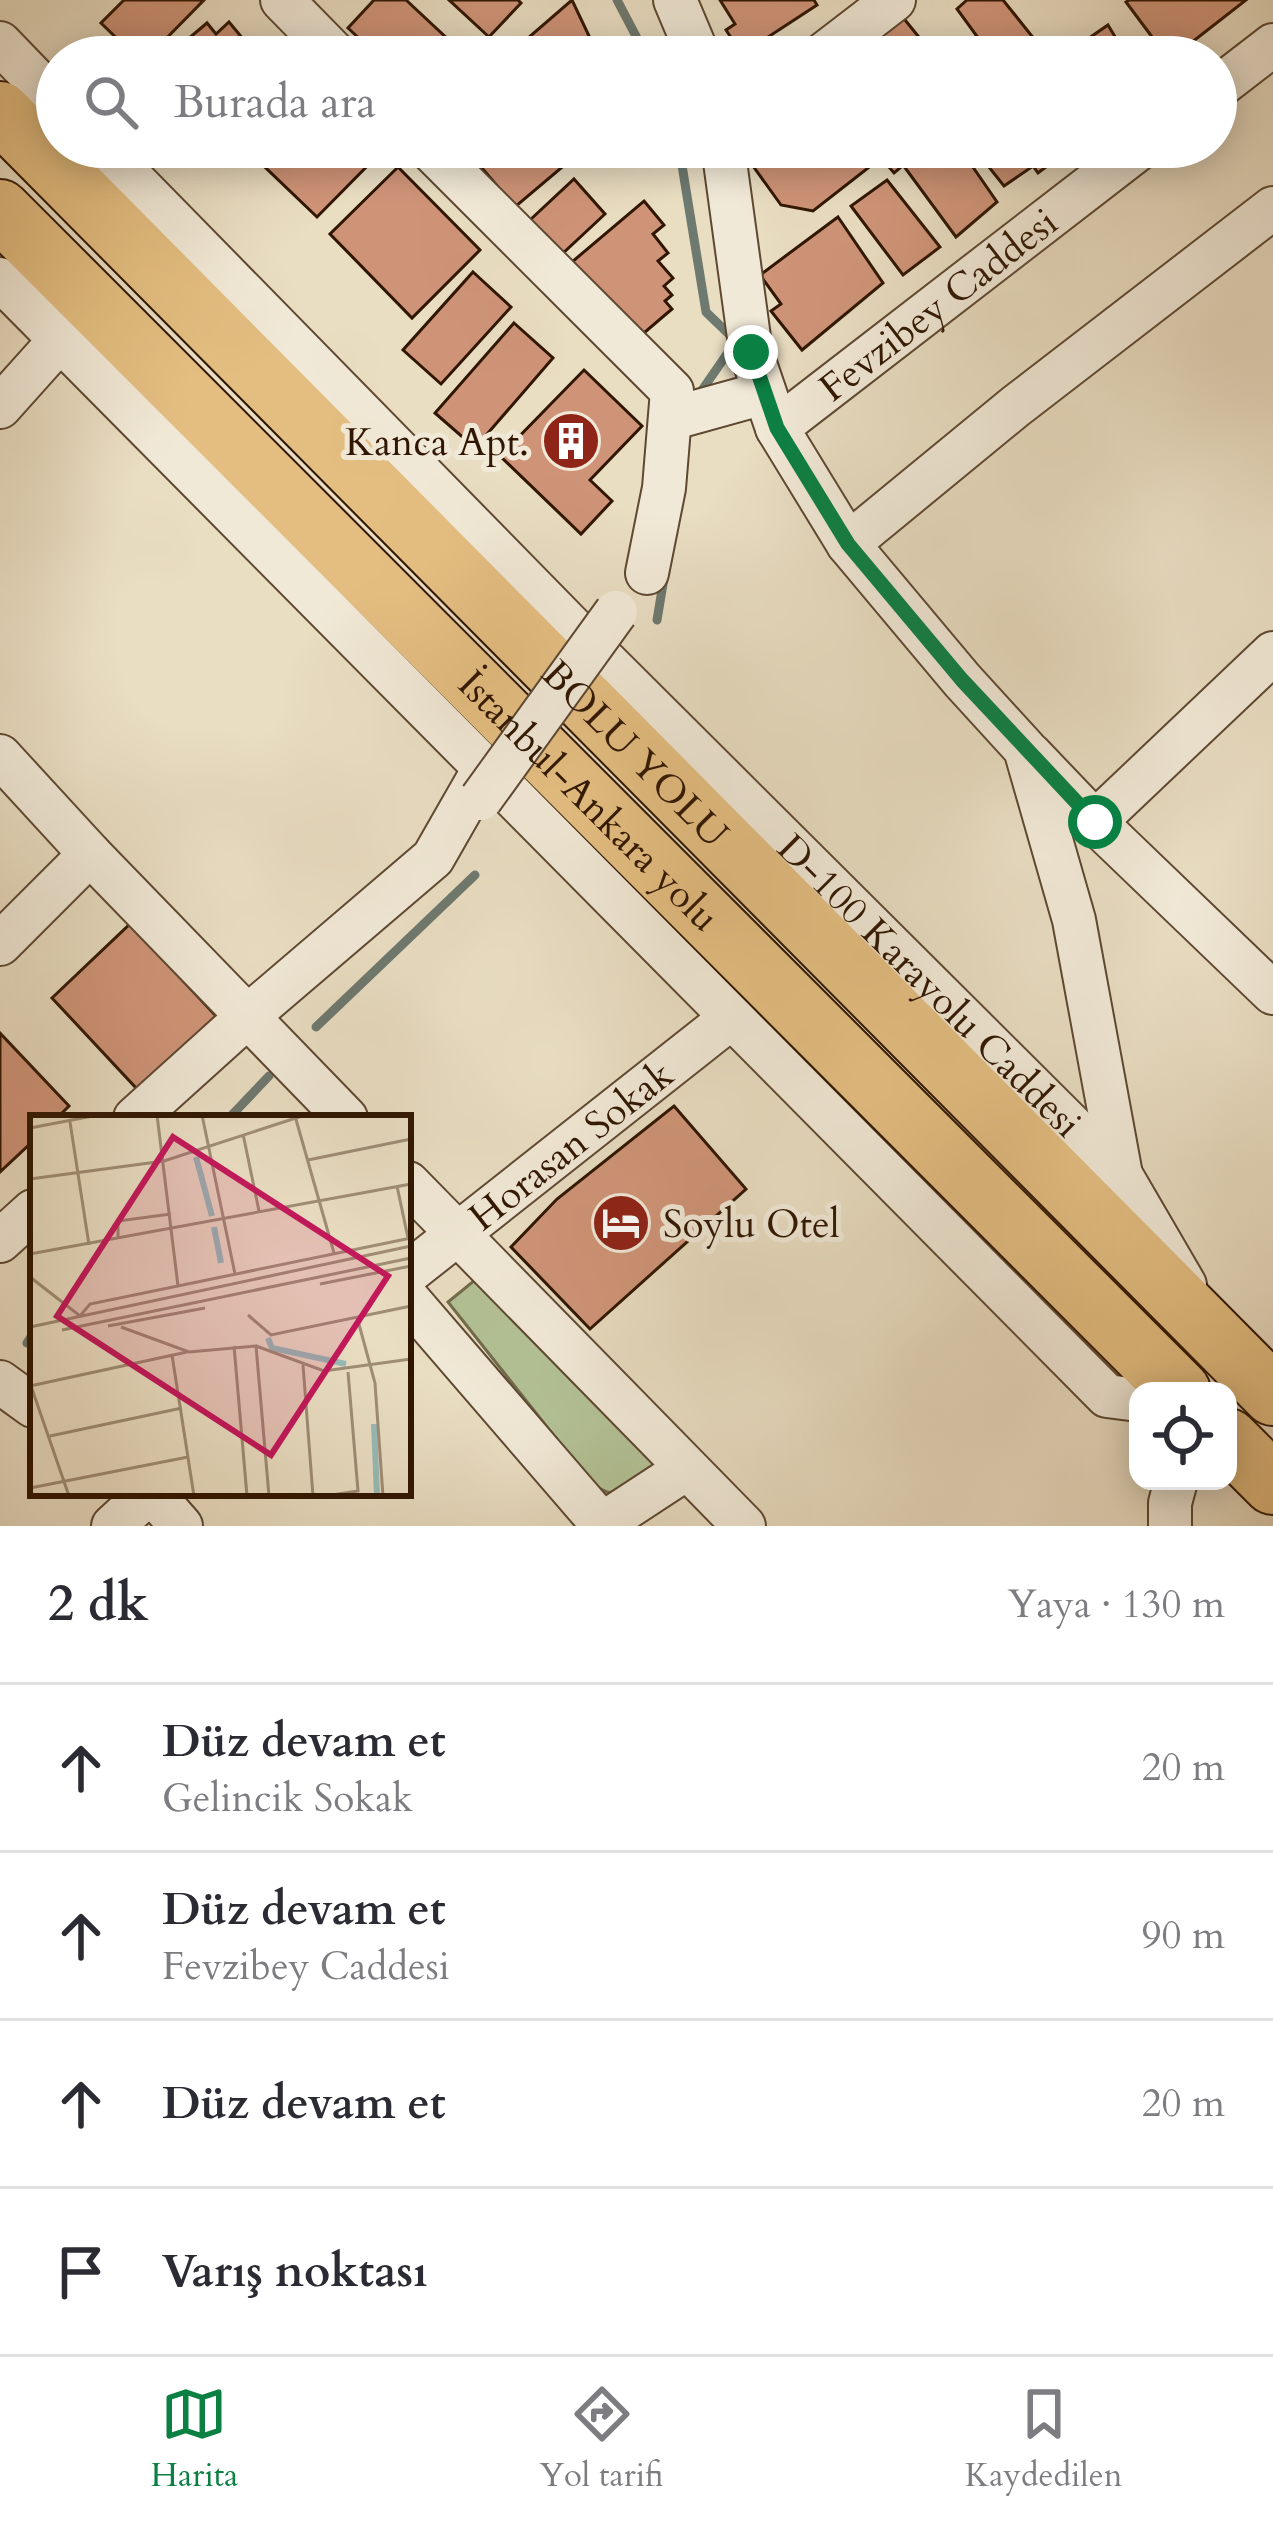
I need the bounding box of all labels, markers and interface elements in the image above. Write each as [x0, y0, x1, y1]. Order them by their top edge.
search box [36, 36, 1237, 168]
icon: search [78, 69, 144, 135]
text: Burada ara [174, 72, 376, 133]
street label: Fevzibey Caddesi [808, 196, 1069, 414]
route end [724, 325, 778, 379]
building icon: Kanca Apt. [540, 410, 602, 472]
place label: Kanca Apt. [345, 416, 529, 469]
street label: BOLU YOLU [530, 649, 740, 860]
street label: İstanbul-Ankara yolu [446, 659, 731, 943]
route start [1068, 795, 1122, 849]
street label: D-100 Karayolu Caddesi [765, 823, 1093, 1150]
street label: Horasan Sokak [458, 1049, 685, 1243]
inset map [30, 1115, 411, 1496]
hotel icon: Soylu Otel [590, 1192, 652, 1254]
place label: Soylu Otel [663, 1198, 840, 1251]
map controls [1129, 1382, 1237, 1490]
button: locate [1129, 1382, 1237, 1490]
text: 2 dk [48, 1569, 149, 1639]
text: Yaya · 130 m [1007, 1578, 1225, 1631]
text: Düz devam et [162, 1711, 446, 1772]
icon: ahead [48, 1735, 114, 1801]
text: 20 m [1142, 1741, 1225, 1794]
text: Gelincik Sokak [162, 1772, 413, 1825]
text: Düz devam et [162, 1879, 446, 1940]
icon: ahead [48, 1903, 114, 1969]
text: 90 m [1142, 1909, 1225, 1962]
text: Fevzibey Caddesi [162, 1940, 450, 1993]
icon: ahead [48, 2071, 114, 2137]
text: Düz devam et [162, 2073, 446, 2134]
text: 20 m [1142, 2077, 1225, 2130]
icon: arrive [48, 2239, 114, 2305]
text: Varış noktası [162, 2241, 428, 2302]
tab: Harita [151, 2381, 238, 2498]
tab: Yol tarifi [539, 2381, 664, 2498]
tab: Kaydedilen [965, 2381, 1122, 2498]

